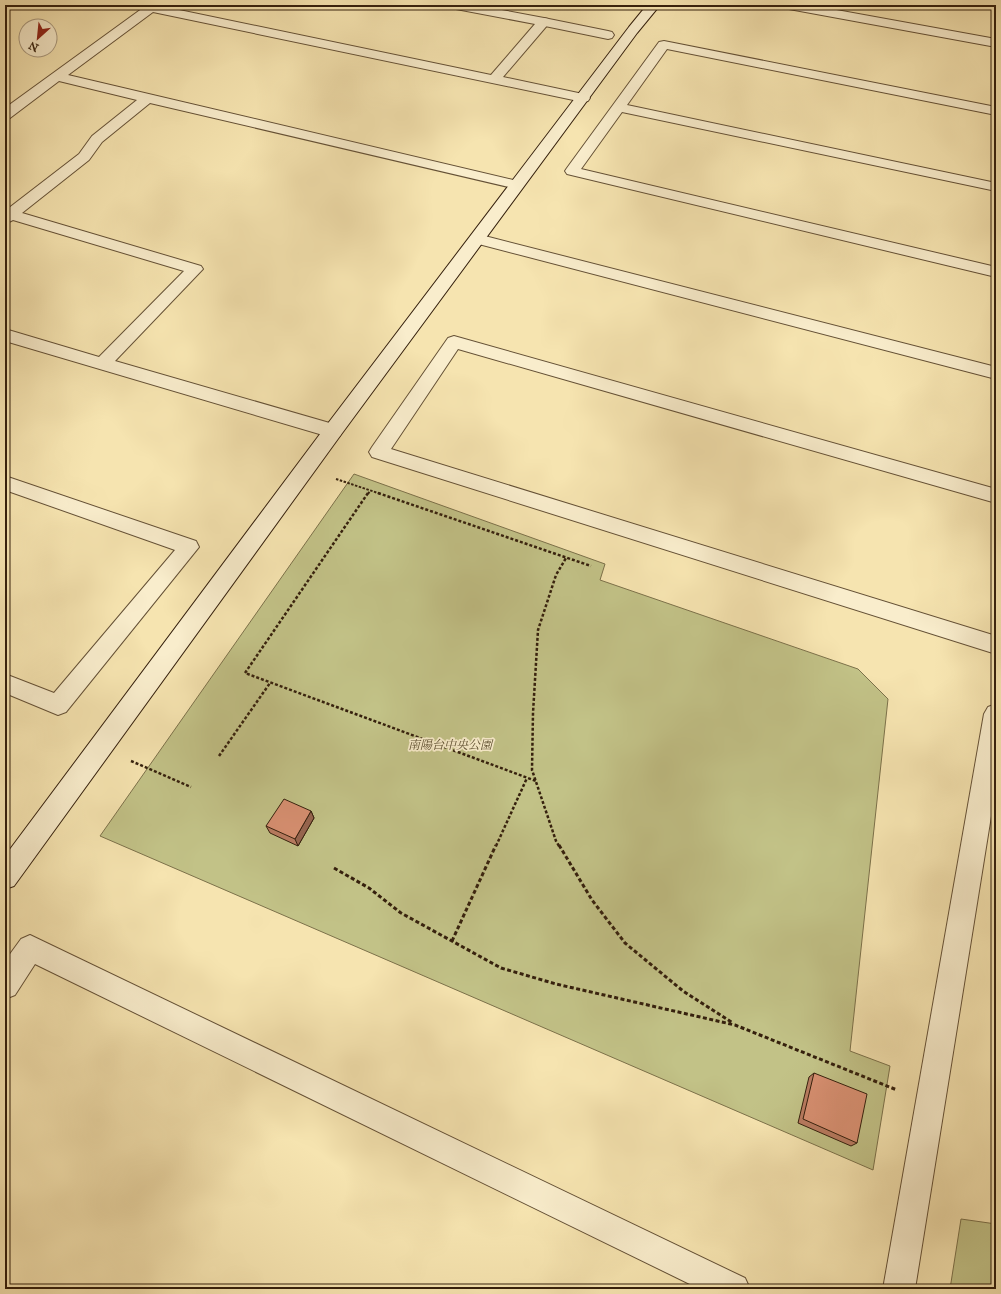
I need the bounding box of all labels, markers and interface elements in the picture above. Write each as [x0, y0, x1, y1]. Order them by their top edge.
north arrow [18, 18, 58, 58]
text: N [26, 38, 41, 54]
park label: 南陽台中央公園 [408, 738, 494, 752]

